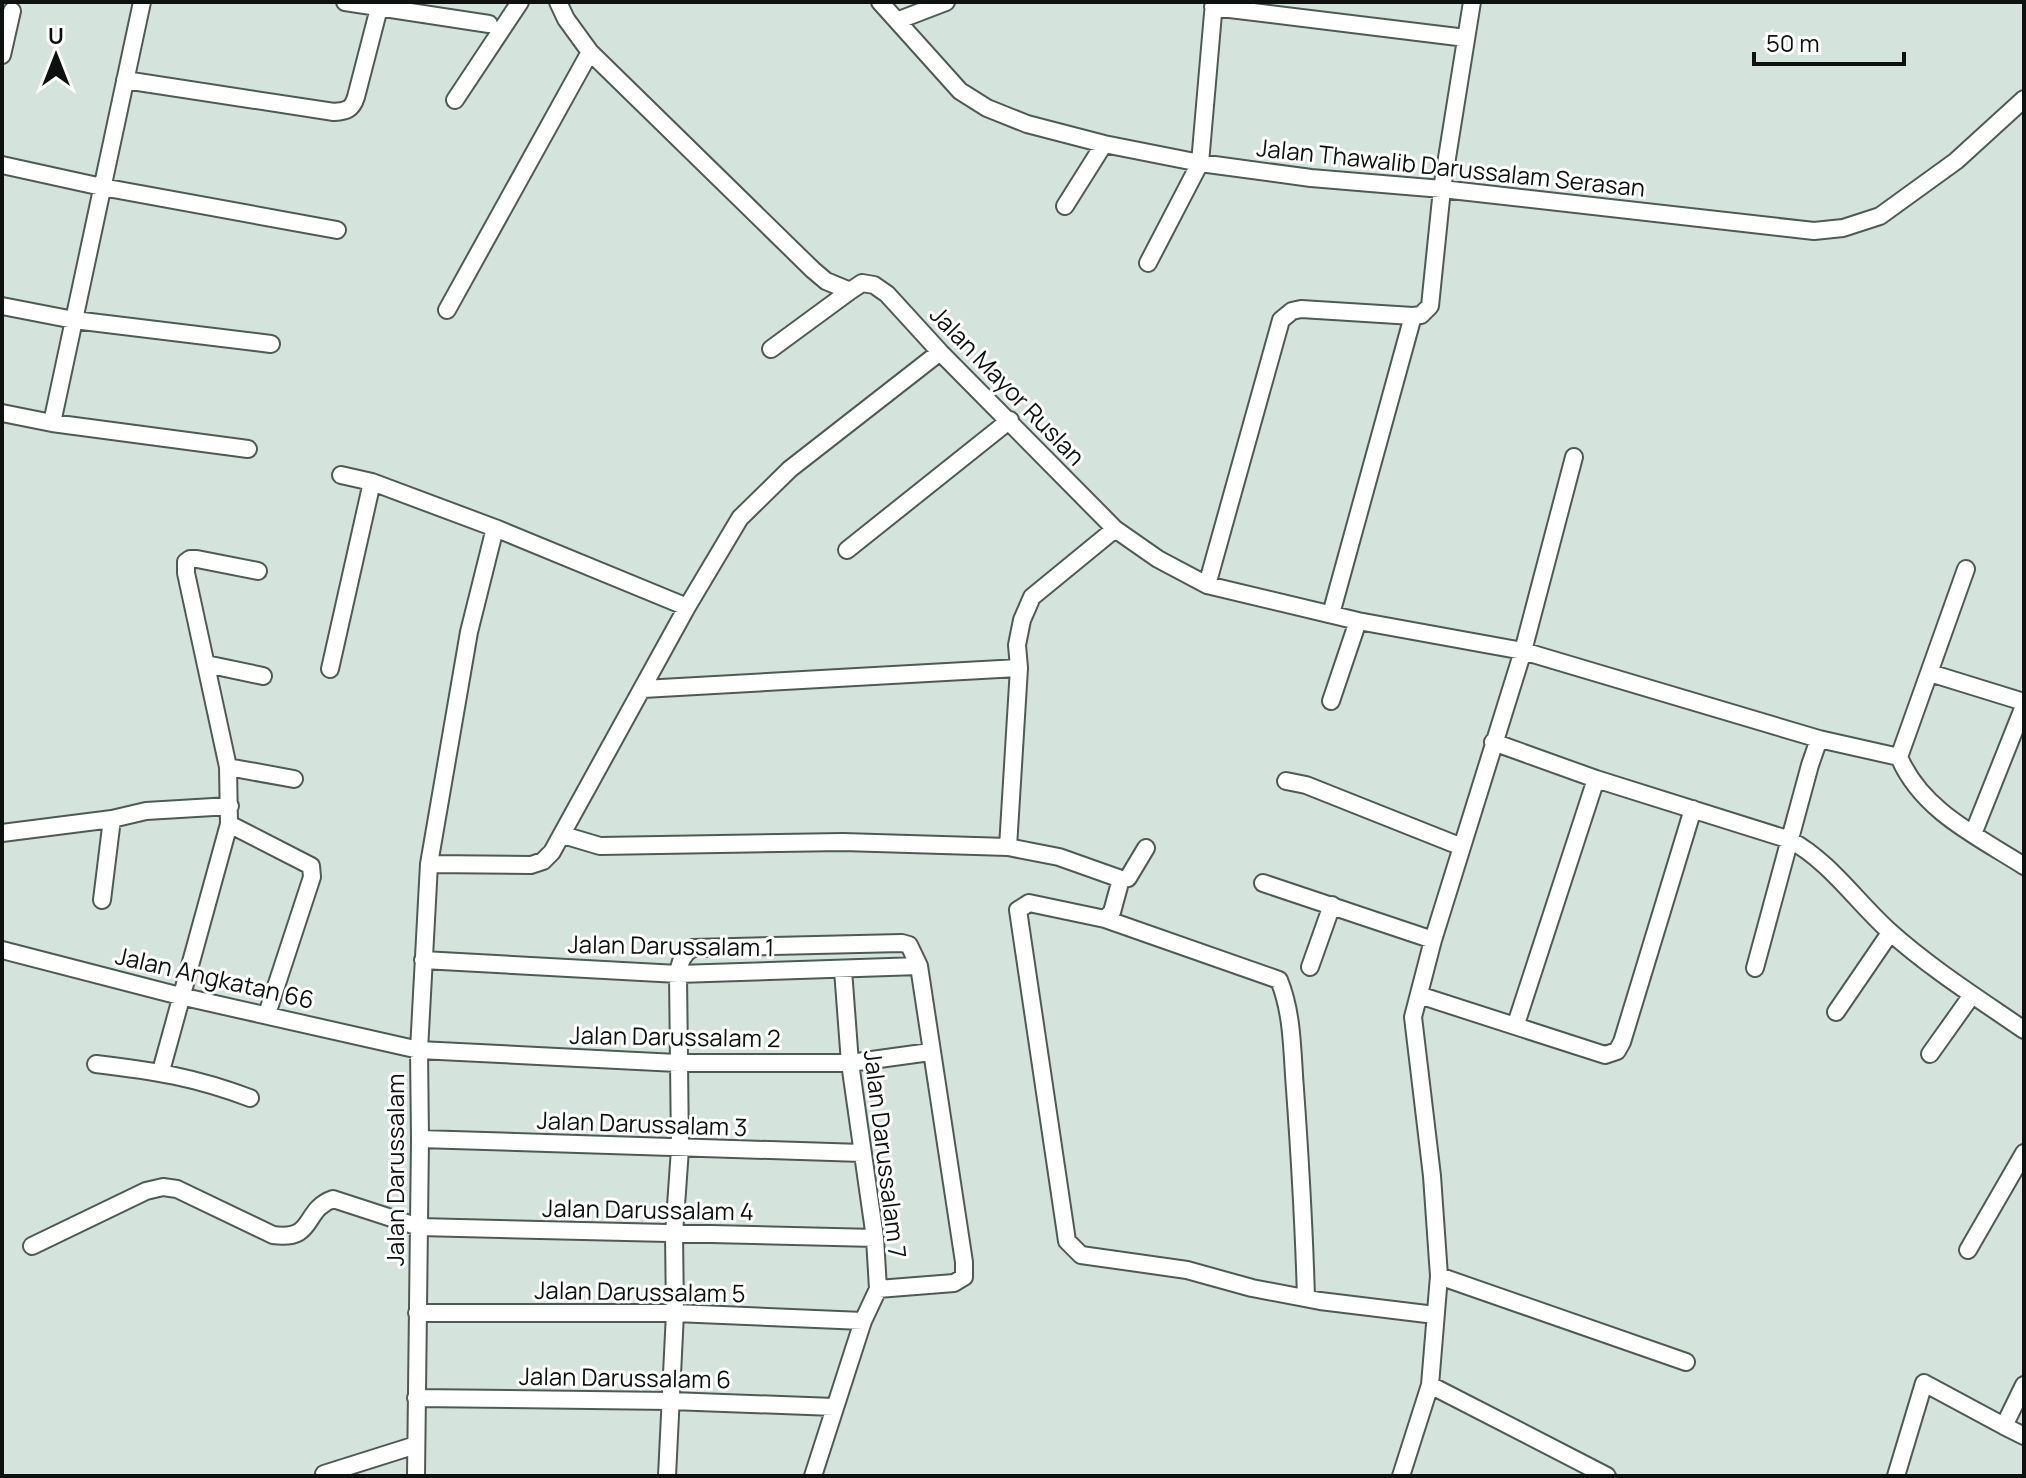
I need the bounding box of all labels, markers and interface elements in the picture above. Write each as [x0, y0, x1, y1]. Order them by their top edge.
north arrow [16, 16, 96, 96]
scale bar [1754, 16, 1904, 66]
text: U [48, 21, 64, 51]
text: 50 m [1766, 26, 1820, 59]
street label: Jalan Thawalib Darussalam Serasan [1255, 130, 1647, 204]
street label: Jalan Mayor Ruslan [923, 298, 1093, 472]
street label: Jalan Darussalam 1 [567, 927, 775, 963]
street label: Jalan Angkatan 66 [112, 938, 318, 1016]
street label: Jalan Darussalam 2 [569, 1018, 781, 1054]
street label: Jalan Darussalam 7 [857, 1048, 915, 1260]
street label: Jalan Darussalam [378, 1074, 411, 1266]
street label: Jalan Darussalam 3 [536, 1103, 748, 1143]
street label: Jalan Darussalam 4 [542, 1191, 754, 1227]
street label: Jalan Darussalam 5 [534, 1273, 746, 1309]
street label: Jalan Darussalam 6 [519, 1359, 731, 1395]

